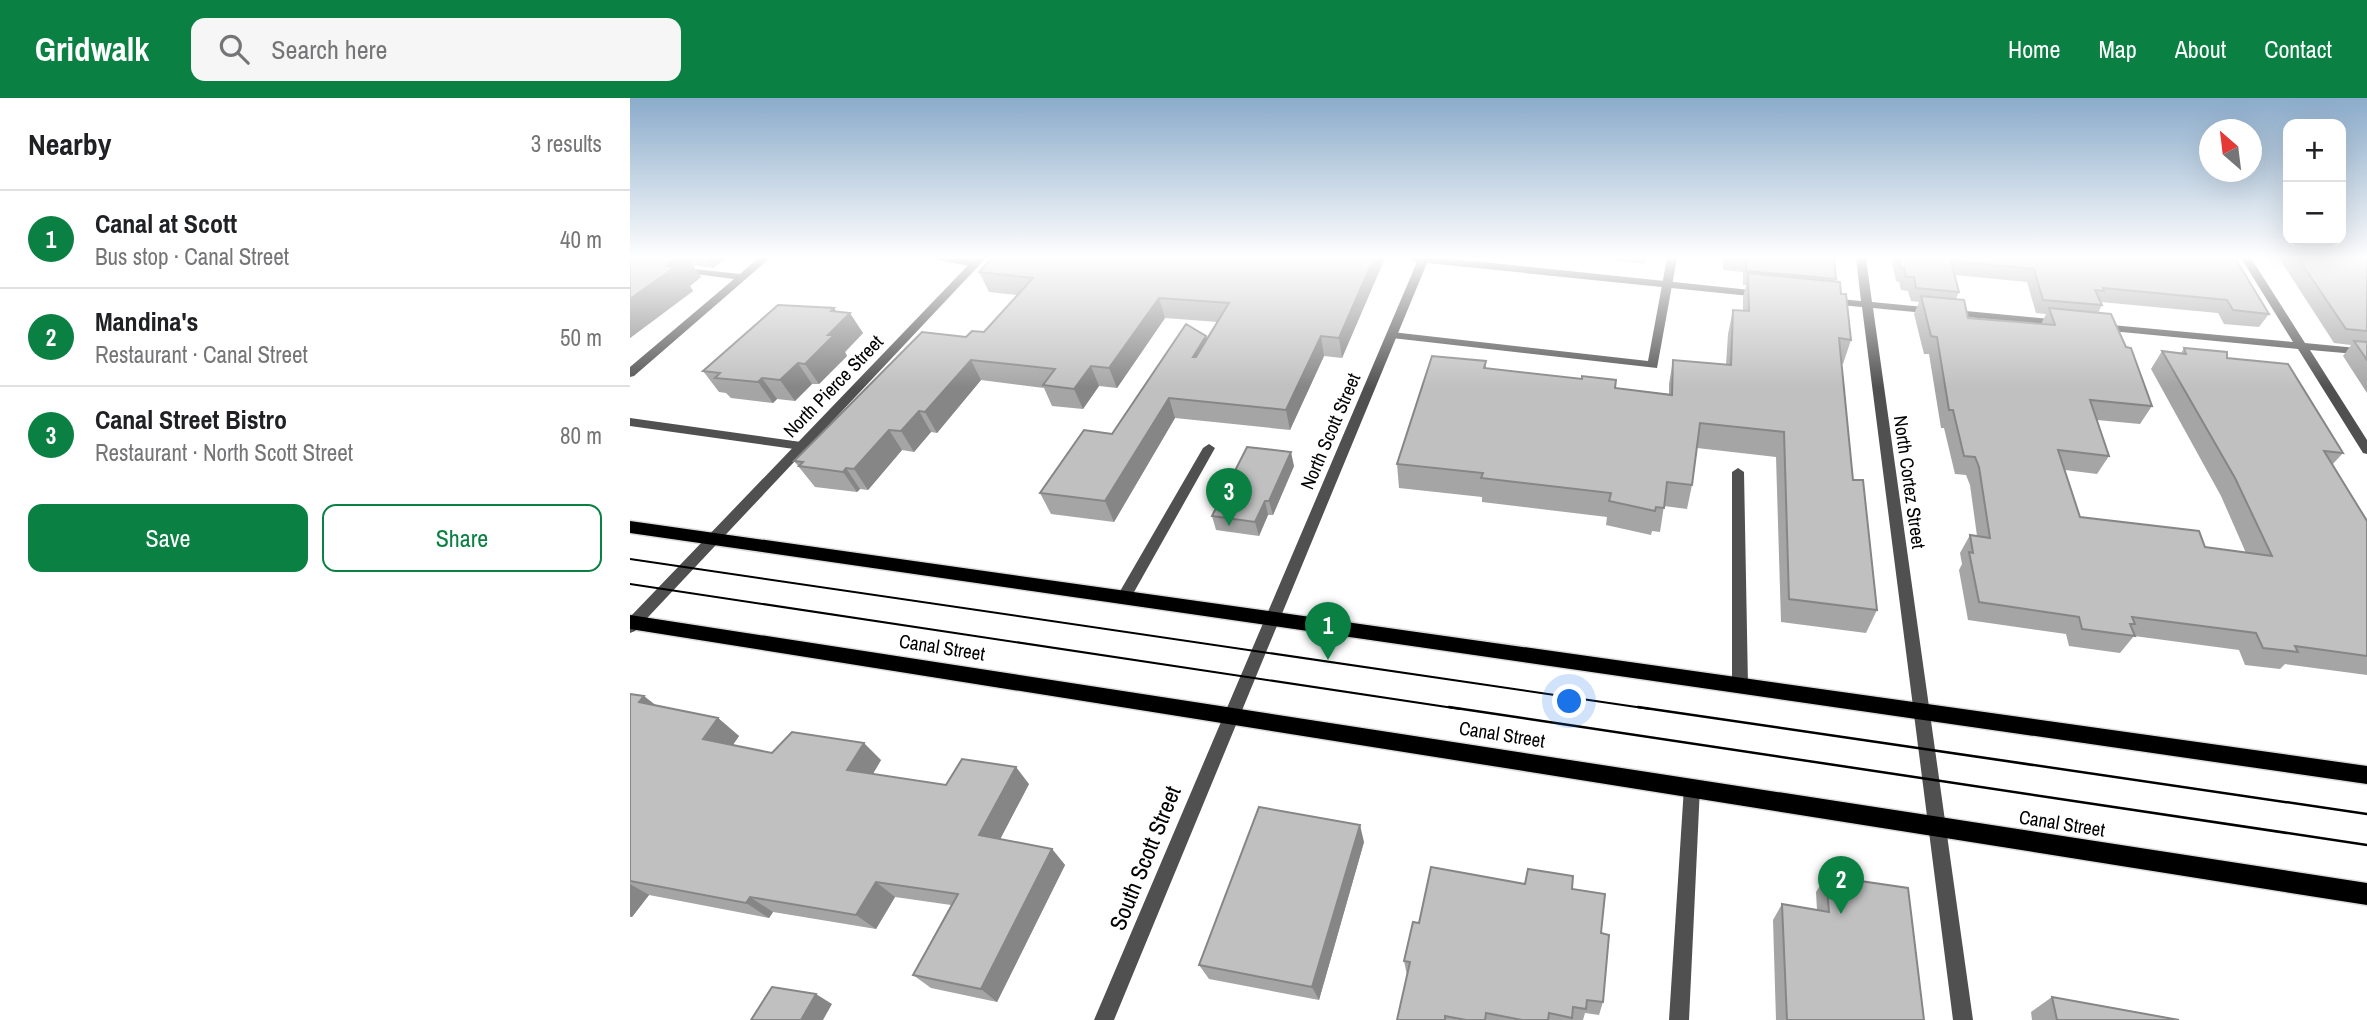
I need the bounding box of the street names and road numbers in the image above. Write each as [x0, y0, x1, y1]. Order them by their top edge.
street label: North Pierce Street [777, 329, 889, 443]
street label: North Scott Street [1294, 368, 1366, 493]
street label: North Cortez Street [1888, 414, 1932, 551]
street label: Canal Street [897, 627, 987, 667]
street label: Canal Street [1457, 714, 1547, 754]
street label: South Scott Street [1101, 781, 1188, 935]
street label: Canal Street [2017, 803, 2107, 843]

